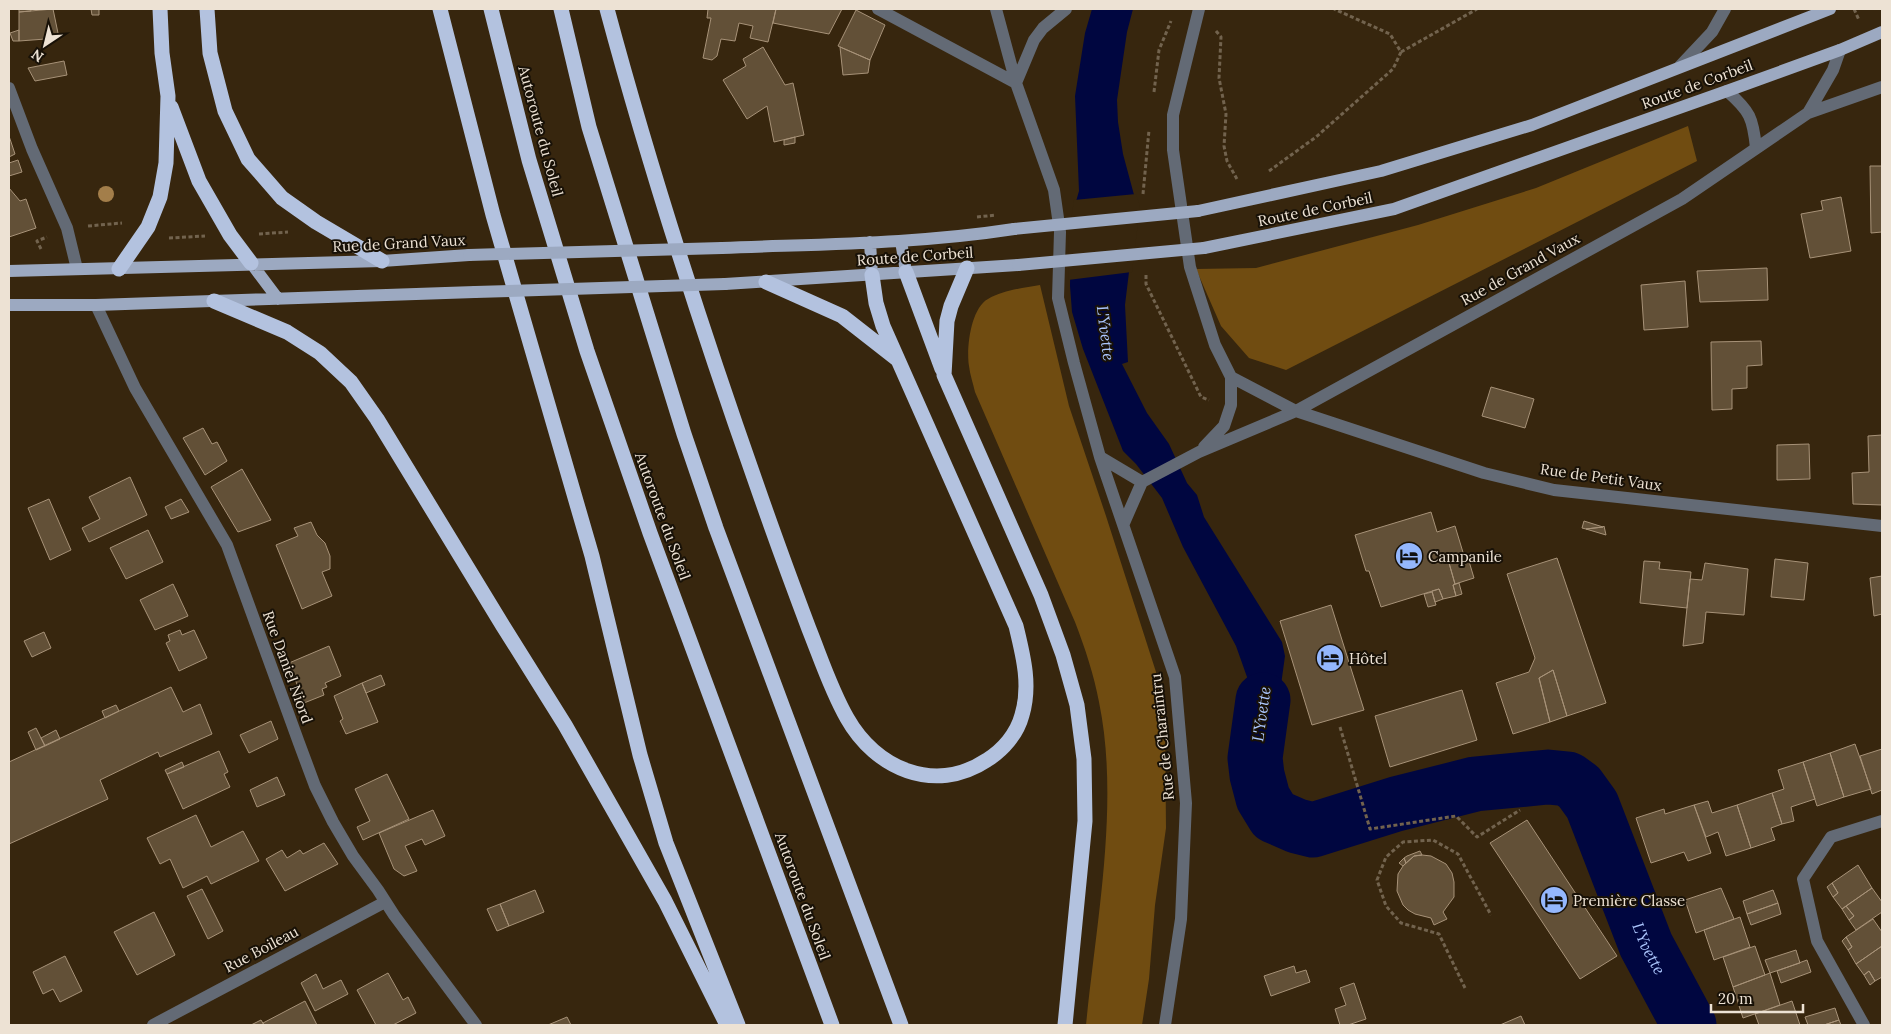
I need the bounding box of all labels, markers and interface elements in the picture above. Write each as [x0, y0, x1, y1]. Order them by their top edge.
north arrow [20, 20, 70, 70]
text: N [28, 45, 47, 66]
street label: Route de Corbeil [1639, 55, 1755, 113]
street label: Autoroute du Soleil [514, 63, 568, 198]
street label: Route de Corbeil [1256, 188, 1374, 230]
street label: Rue de Grand Vaux [1457, 228, 1583, 310]
street label: Rue de Grand Vaux [332, 230, 466, 256]
street label: Route de Corbeil [856, 242, 974, 270]
water label: L'Yvette [1093, 304, 1119, 362]
street label: Autoroute du Soleil [631, 449, 695, 582]
street label: Rue de Petit Vaux [1539, 459, 1663, 495]
hotel icon: Campanile [1394, 541, 1424, 571]
place label: Campanile [1428, 547, 1502, 566]
street label: Rue Daniel Niord [259, 608, 317, 726]
hotel icon: Hôtel [1315, 643, 1345, 673]
place label: Hôtel [1349, 649, 1387, 668]
street label: Rue de Charaintru [1146, 673, 1178, 801]
water label: L'Yvette [1247, 685, 1275, 743]
street label: Autoroute du Soleil [771, 829, 835, 962]
hotel icon: Première Classe [1539, 885, 1569, 915]
place label: Première Classe [1573, 891, 1685, 910]
water label: L'Yvette [1628, 919, 1670, 978]
street label: Rue Boileau [221, 921, 302, 977]
scale bar [1711, 982, 1804, 1014]
text: 20 m [1718, 989, 1753, 1008]

